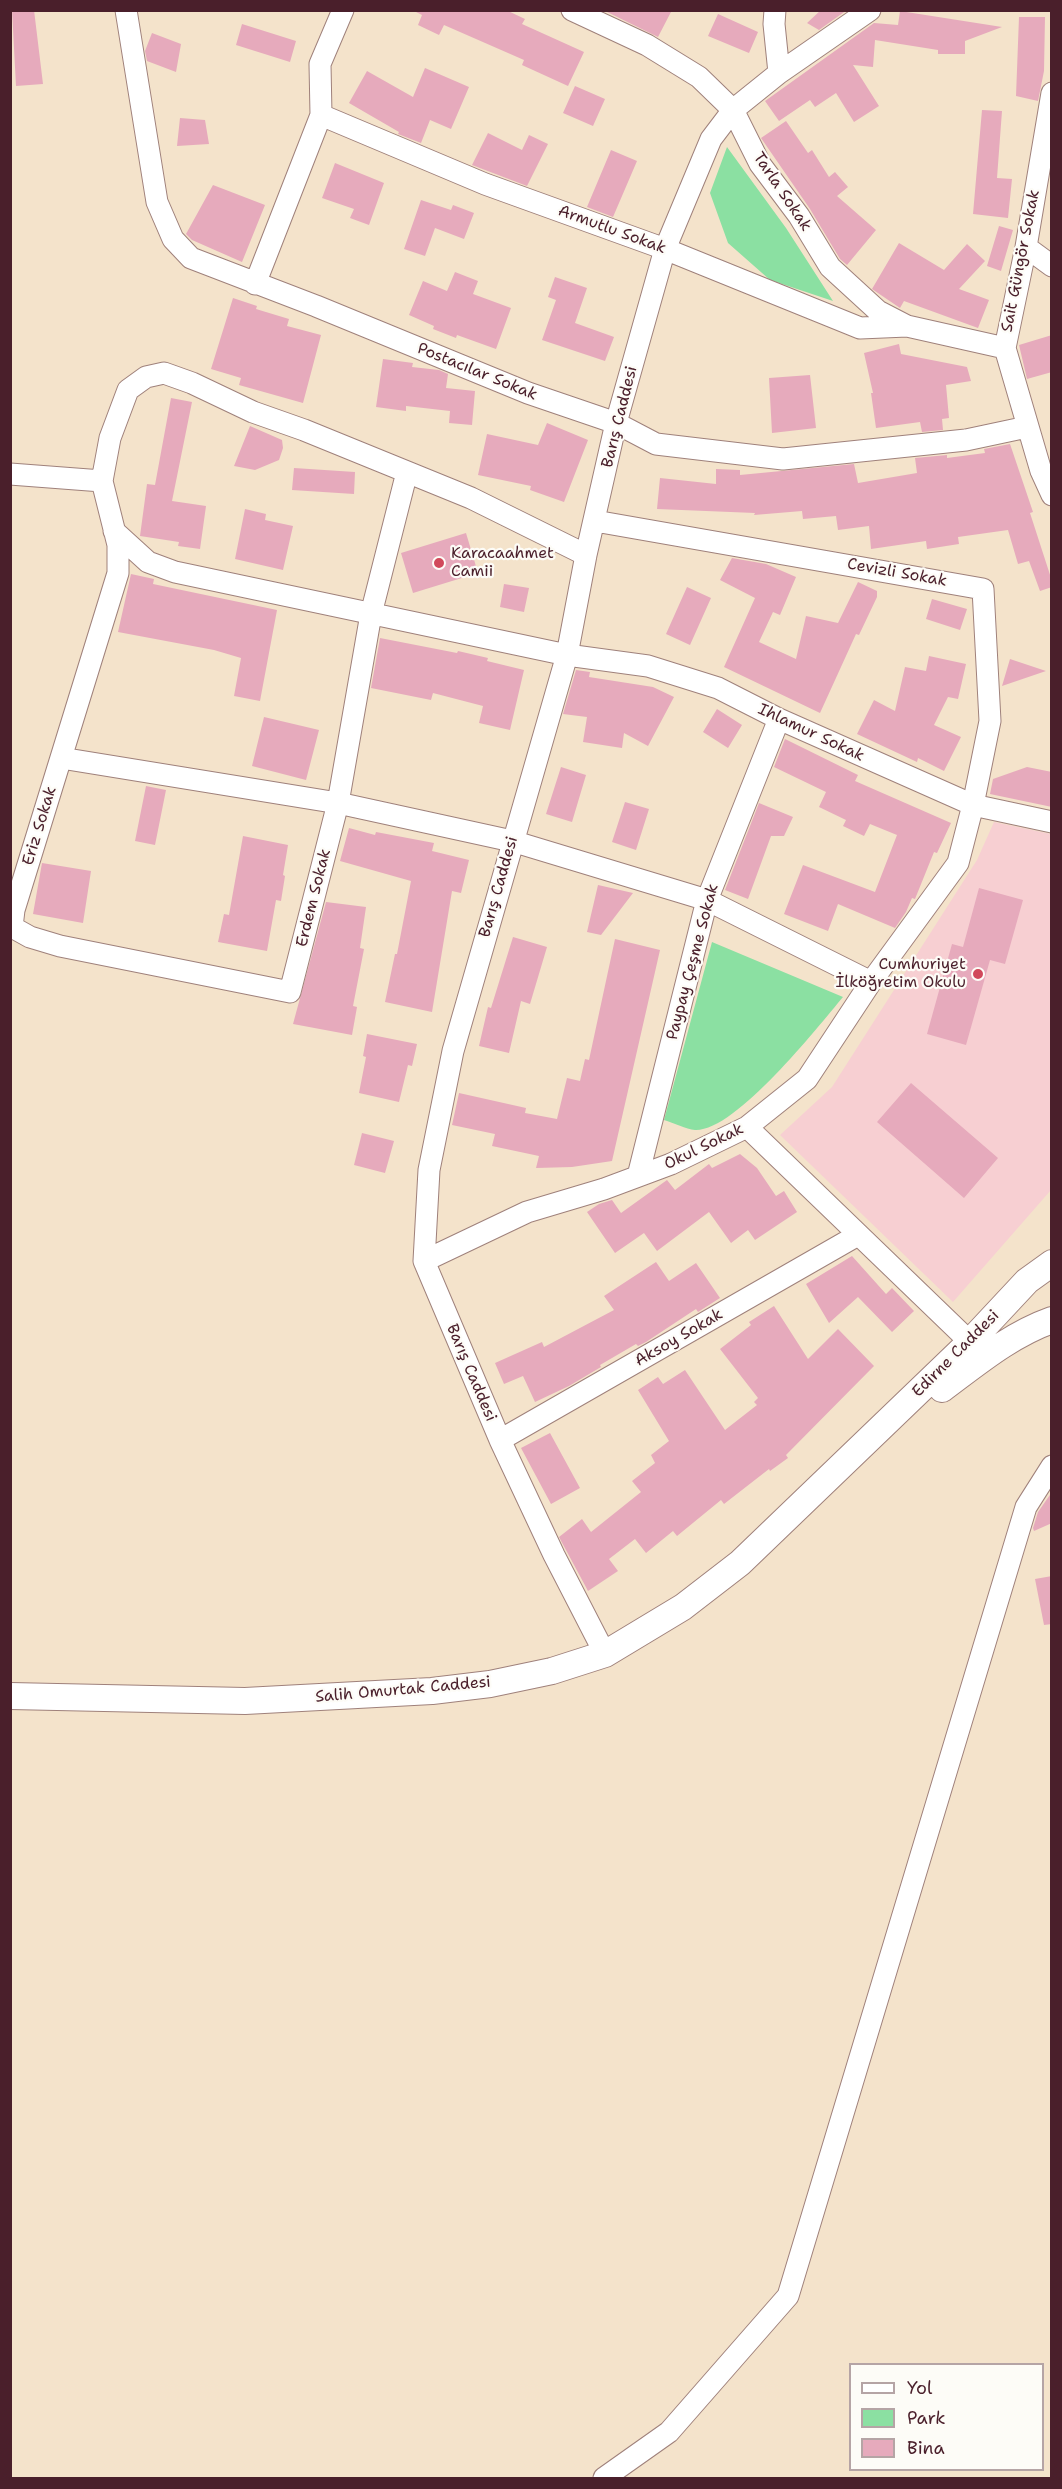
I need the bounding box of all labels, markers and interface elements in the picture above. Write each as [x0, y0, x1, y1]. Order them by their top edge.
street label: Tarla Sokak [749, 149, 815, 235]
street label: Sait Güngör Sokak [998, 188, 1044, 334]
street label: Armutlu Sokak [555, 202, 669, 258]
street label: Postacılar Sokak [414, 339, 540, 405]
street label: Barış Caddesi [598, 364, 642, 470]
place label: Karacaahmet Camii [451, 544, 554, 582]
street label: Cevizli Sokak [846, 555, 948, 591]
marker: Karacaahmet Camii [432, 556, 446, 570]
street label: Ihlamur Sokak [755, 700, 867, 766]
street label: Eriz Sokak [19, 784, 61, 868]
street label: Barış Caddesi [475, 834, 523, 940]
street label: Erdem Sokak [293, 847, 335, 949]
street label: Paypay Çeşme Sokak [663, 882, 723, 1042]
place label: Cumhuriyet İlköğretim Okulu [835, 955, 966, 993]
marker: Cumhuriyet İlköğretim Okulu [971, 967, 985, 981]
street label: Okul Sokak [661, 1120, 747, 1174]
street label: Aksoy Sokak [632, 1305, 726, 1371]
street label: Edirne Caddesi [908, 1306, 1004, 1402]
street label: Barış Caddesi [442, 1321, 500, 1425]
street label: Salih Omurtak Caddesi [314, 1673, 492, 1707]
legend [849, 2363, 1044, 2471]
text: Yol [907, 2376, 932, 2400]
text: Park [907, 2406, 946, 2430]
text: Bina [907, 2436, 945, 2460]

